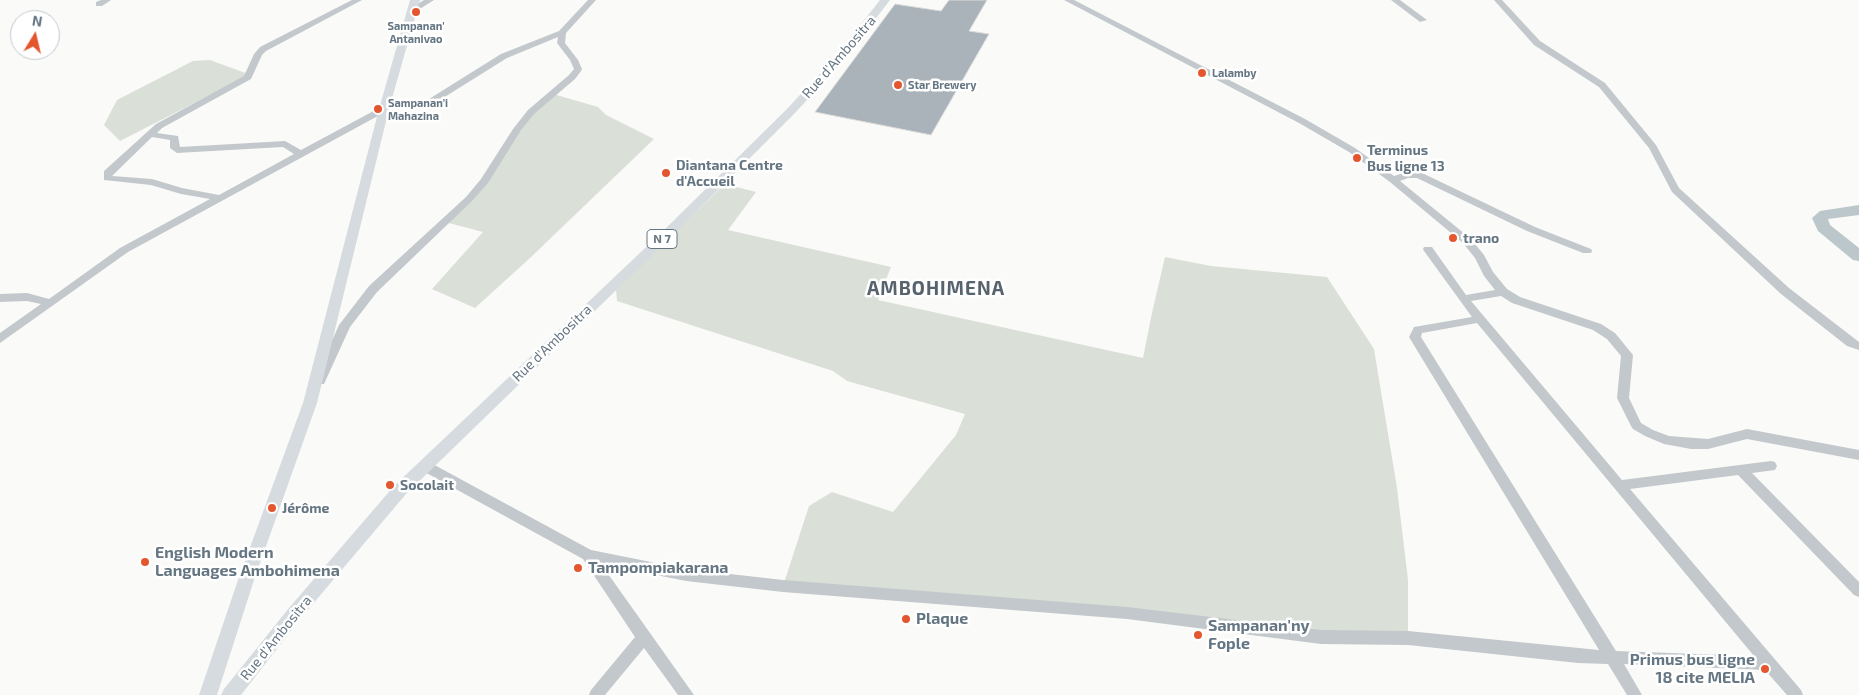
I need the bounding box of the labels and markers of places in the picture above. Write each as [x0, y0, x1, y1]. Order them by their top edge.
marker: Sampanan' Antanivao [410, 6, 422, 18]
place label: Sampanan' Antanivao [388, 19, 444, 45]
place label: Lalamby [1212, 66, 1256, 80]
marker: Lalamby [1196, 67, 1208, 79]
place label: Star Brewery [908, 78, 977, 92]
marker: Star Brewery [892, 79, 904, 91]
place label: Sampanan'i Mahazina [388, 96, 448, 122]
marker: Sampanan'i Mahazina [372, 103, 384, 115]
place label: Terminus Bus ligne 13 [1367, 142, 1445, 174]
marker: Terminus Bus ligne 13 [1351, 152, 1363, 164]
place label: Diantana Centre d'Accueil [676, 157, 783, 190]
marker: Diantana Centre d'Accueil [660, 167, 672, 179]
place label: trano [1463, 230, 1499, 246]
marker: trano [1447, 232, 1459, 244]
place label: Socolait [400, 477, 454, 493]
marker: Socolait [384, 479, 396, 491]
place label: Jérôme [282, 500, 329, 516]
marker: Jérôme [266, 502, 278, 514]
place label: English Modern Languages Ambohimena [155, 543, 340, 581]
marker: English Modern Languages Ambohimena [139, 556, 151, 568]
place label: Tampompiakarana [588, 558, 728, 578]
marker: Tampompiakarana [572, 562, 584, 574]
place label: Plaque [916, 609, 968, 629]
marker: Plaque [900, 613, 912, 625]
place label: Sampanan'ny Fople [1208, 616, 1310, 654]
marker: Sampanan'ny Fople [1192, 629, 1204, 641]
place label: Primus bus ligne 18 cite MELIA [1630, 650, 1755, 688]
marker: Primus bus ligne 18 cite MELIA [1759, 663, 1771, 675]

